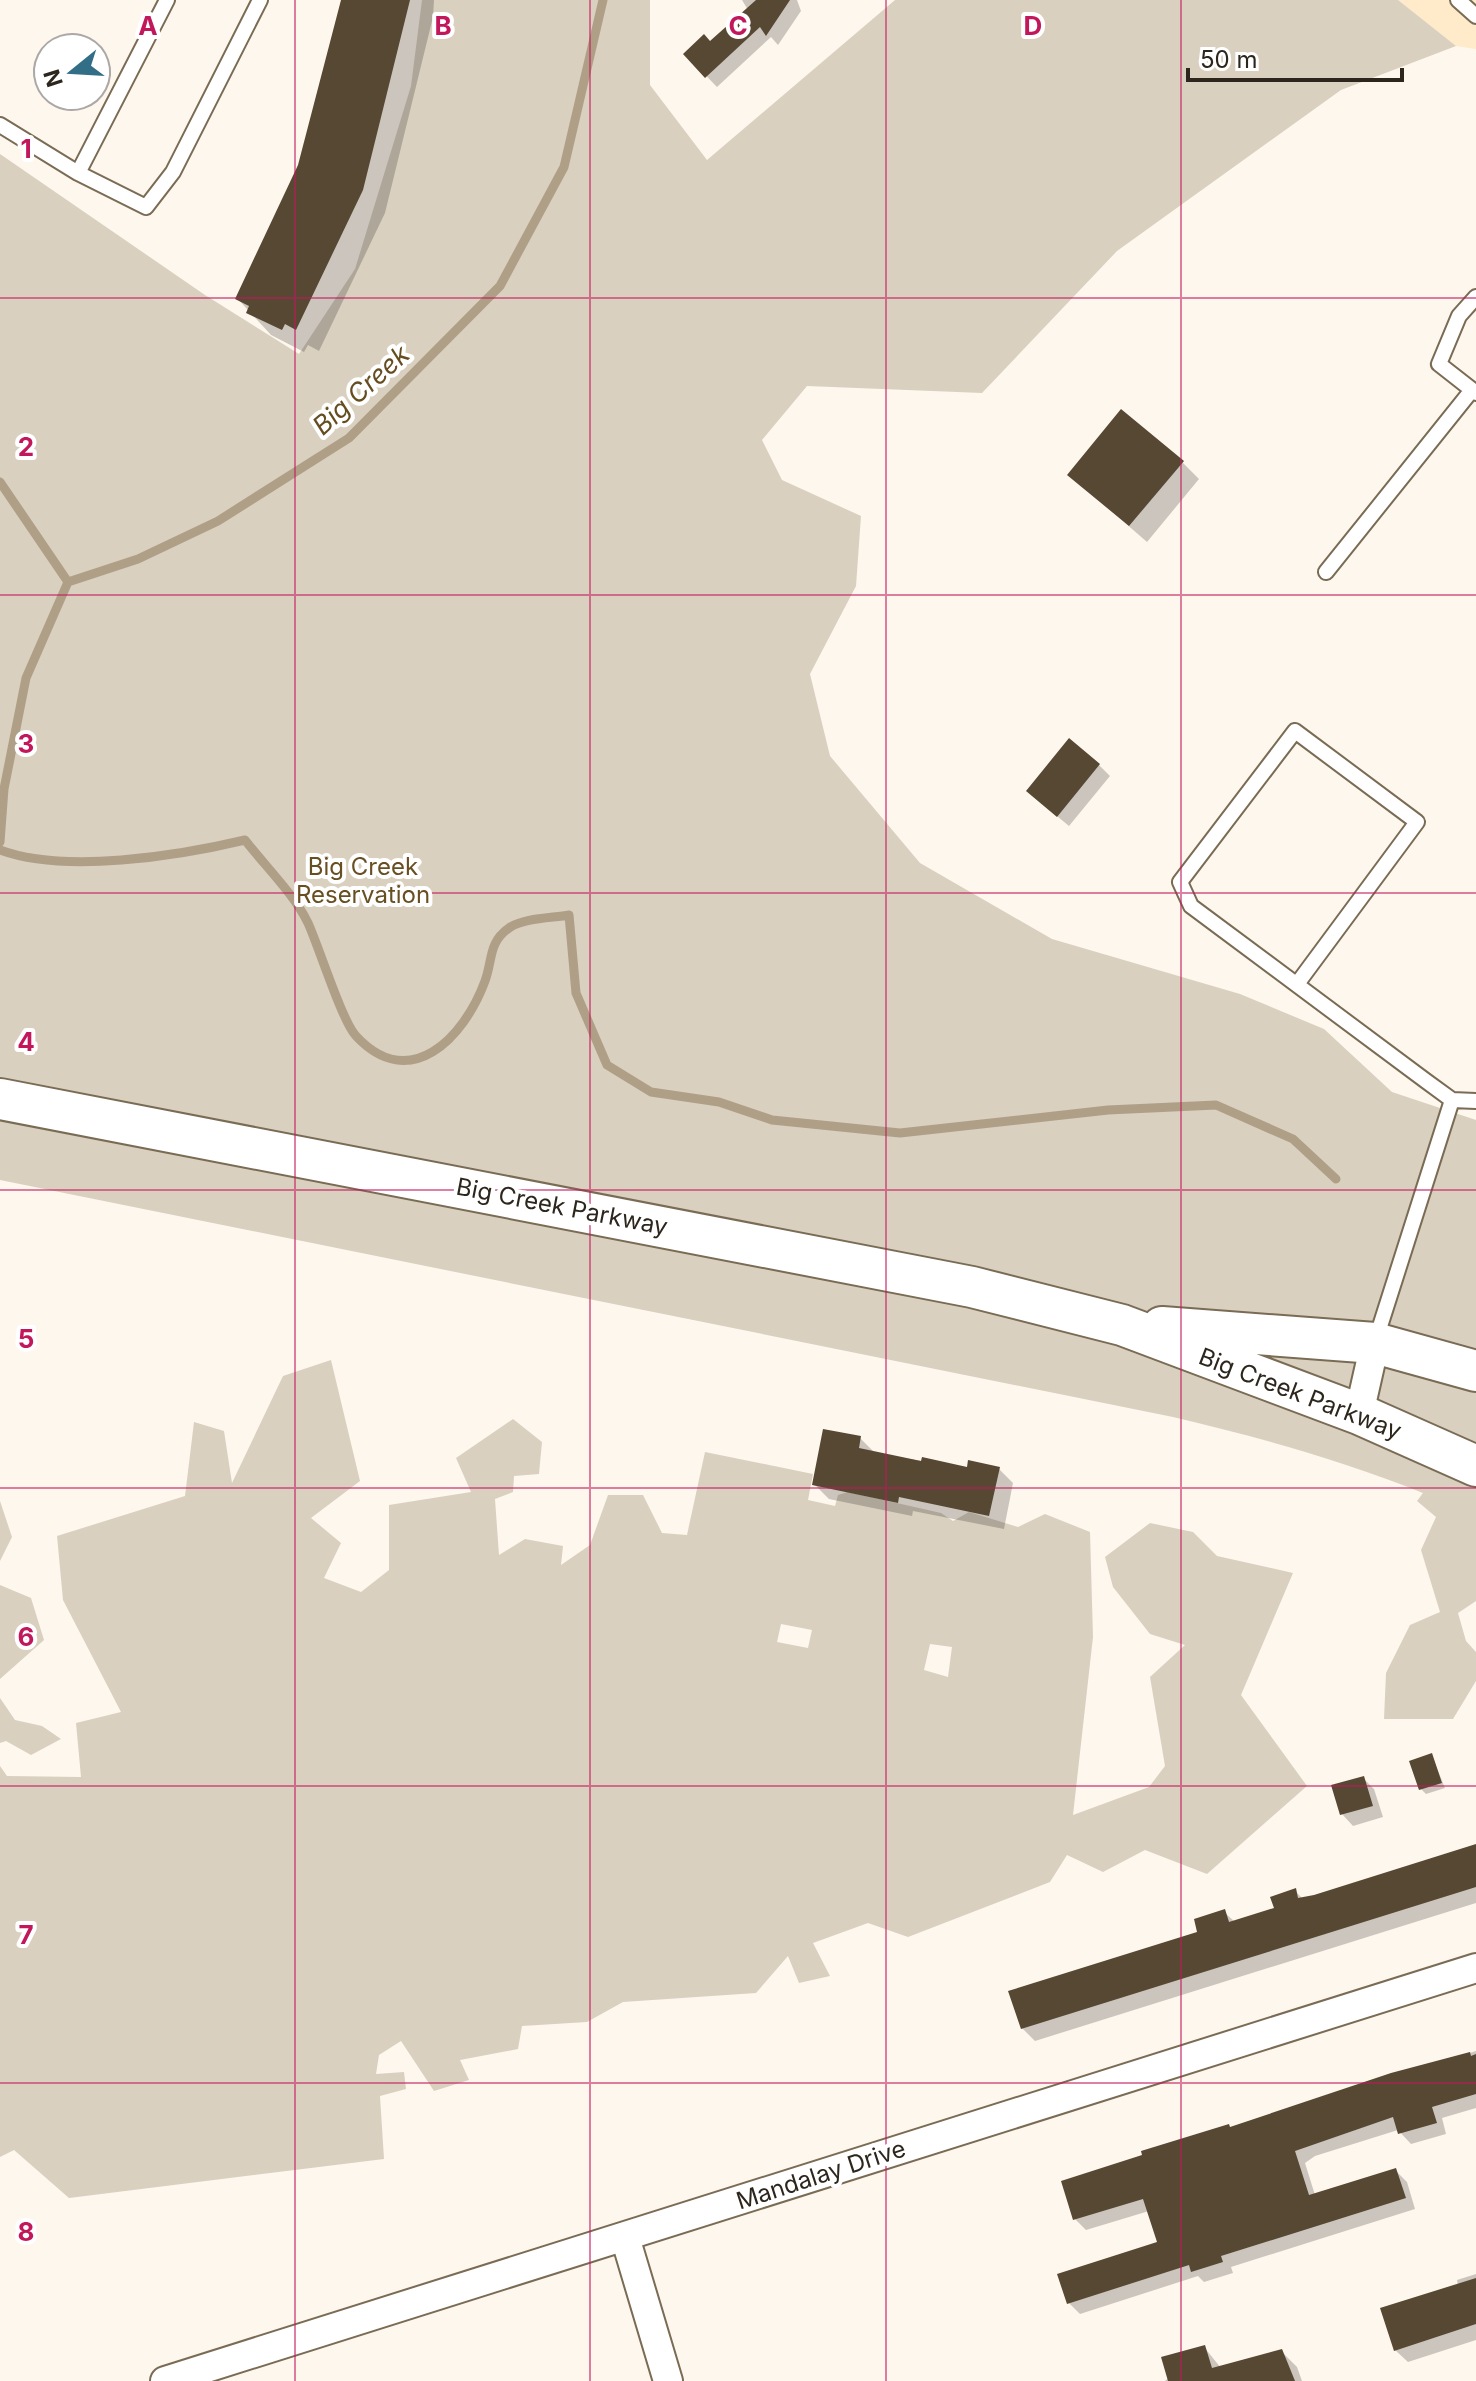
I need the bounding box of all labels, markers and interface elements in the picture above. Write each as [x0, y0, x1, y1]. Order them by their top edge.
text: A [138, 10, 158, 41]
text: B [434, 10, 452, 41]
text: C [728, 10, 748, 41]
text: D [1024, 10, 1042, 41]
north arrow [32, 32, 112, 112]
scale bar [1188, 32, 1402, 82]
text: 50 m [1200, 45, 1258, 74]
text: N [38, 66, 68, 90]
text: 1 [20, 133, 32, 164]
water label: Big Creek [306, 338, 416, 441]
text: 2 [18, 431, 34, 462]
text: 3 [18, 728, 34, 759]
park label: Big Creek Reservation [296, 852, 430, 909]
text: 4 [17, 1026, 35, 1057]
street label: Big Creek Parkway [454, 1172, 670, 1241]
text: 5 [18, 1323, 34, 1354]
street label: Big Creek Parkway [1195, 1342, 1406, 1446]
text: 6 [18, 1621, 34, 1652]
text: 7 [18, 1919, 34, 1950]
street label: Mandalay Drive [733, 2134, 909, 2216]
text: 8 [18, 2216, 34, 2247]

